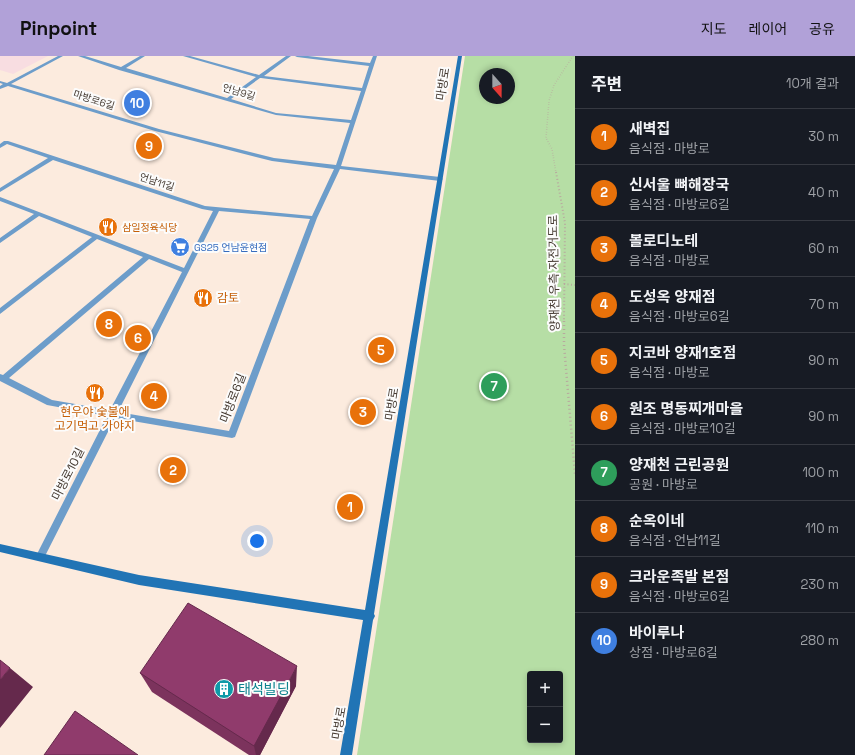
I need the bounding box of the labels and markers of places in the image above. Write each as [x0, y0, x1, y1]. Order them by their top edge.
pin: 10 [124, 88, 150, 118]
pin: 9 [136, 131, 162, 161]
restaurant icon: 삼일정육식당 [97, 216, 119, 238]
place label: 삼일정육식당 [122, 221, 177, 234]
supermarket icon: GS25 언남윤현점 [169, 236, 191, 258]
place label: GS25 언남윤현점 [194, 241, 267, 254]
restaurant icon: 감토 [192, 287, 214, 309]
place label: 감토 [217, 290, 239, 306]
pin: 8 [96, 309, 122, 339]
pin: 6 [125, 323, 151, 353]
pin: 5 [368, 335, 394, 365]
pin: 7 [481, 371, 507, 401]
pin: 4 [141, 381, 167, 411]
restaurant icon: 현우야 숯불에 고기먹고 가야지 [84, 382, 106, 404]
pin: 3 [350, 397, 376, 427]
place label: 현우야 숯불에 고기먹고 가야지 [55, 404, 135, 434]
pin: 2 [160, 455, 186, 485]
pin: 1 [337, 492, 363, 522]
building icon: 태석빌딩 [213, 678, 235, 700]
place label: 태석빌딩 [238, 680, 290, 698]

